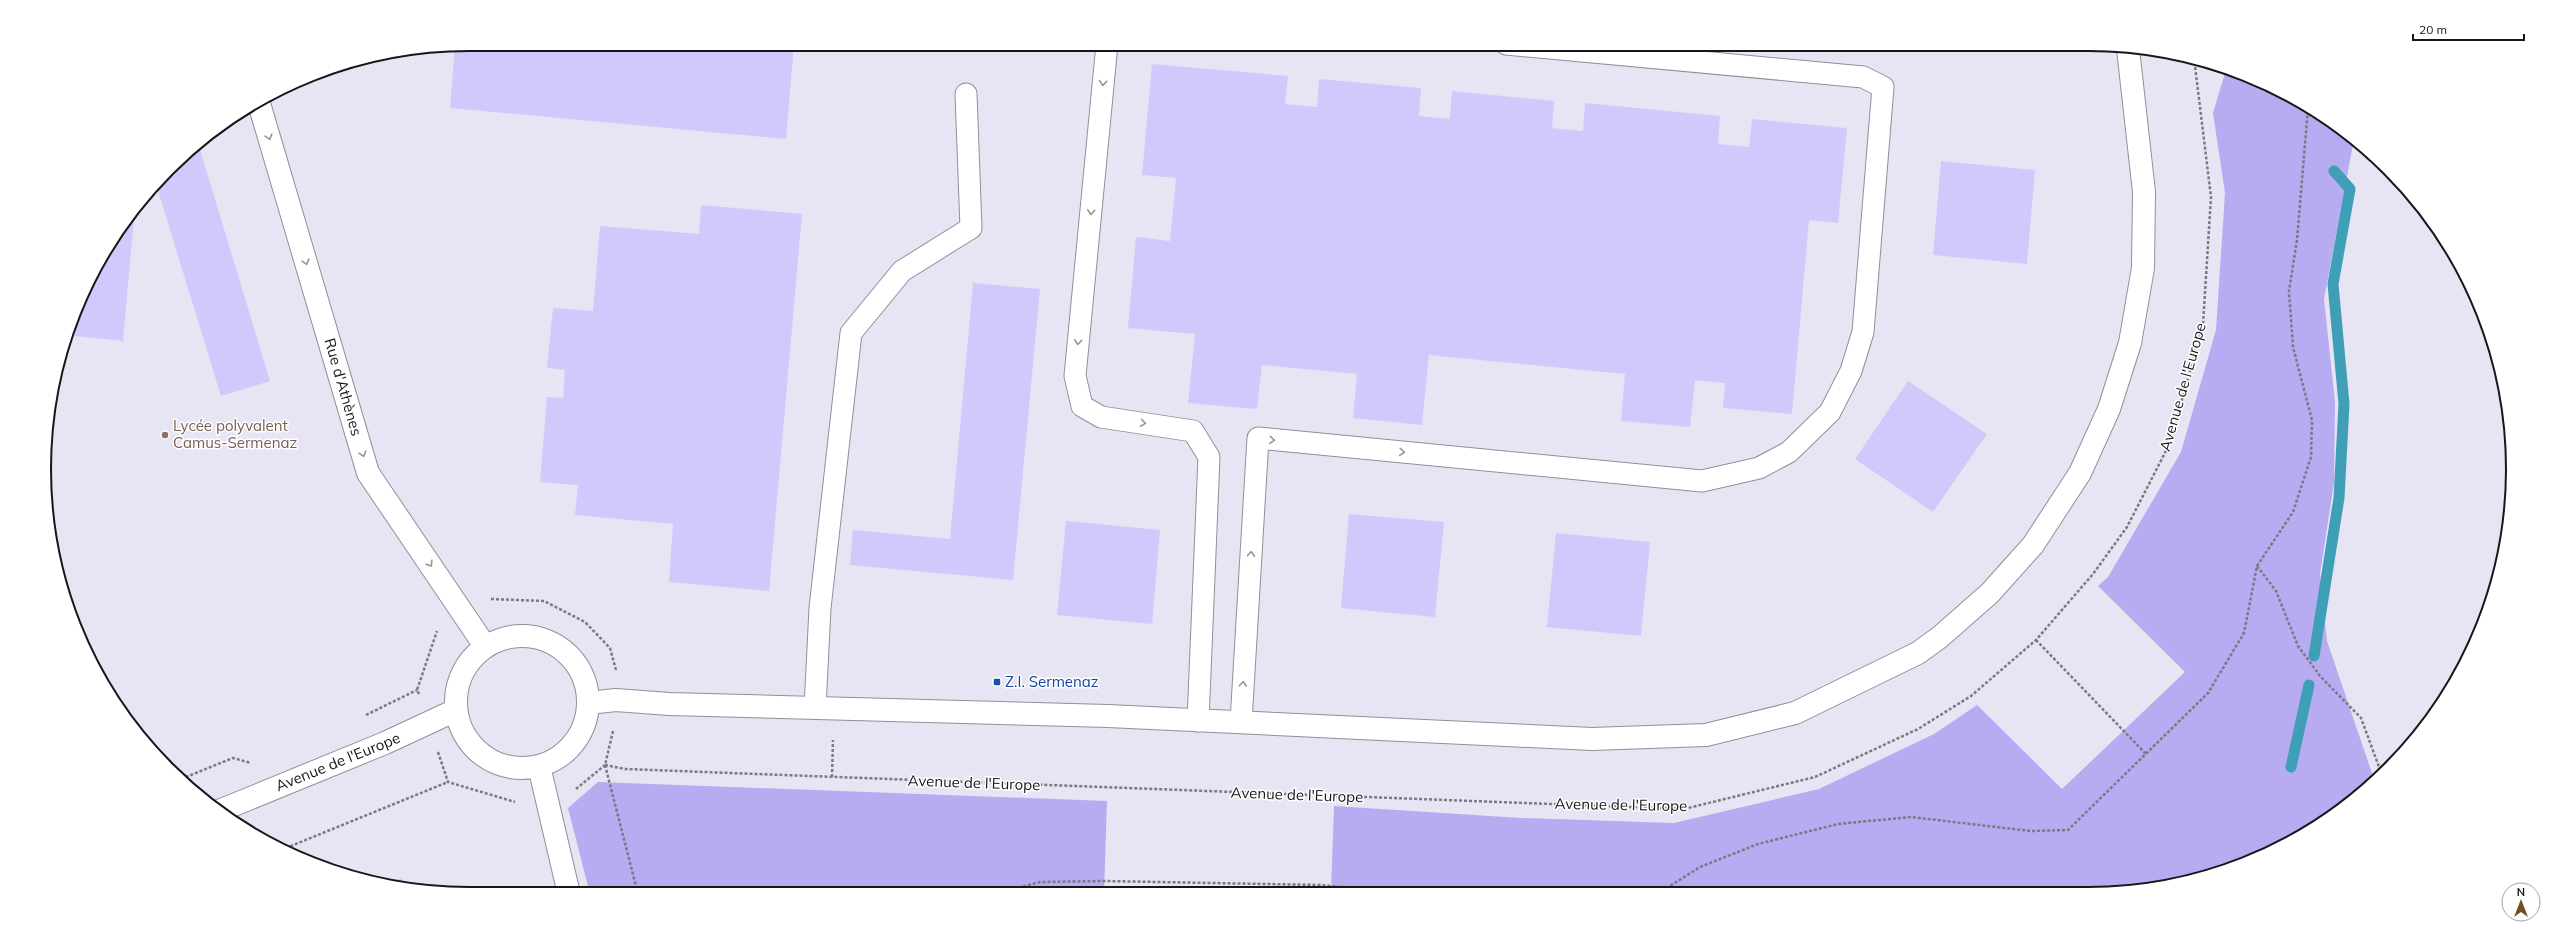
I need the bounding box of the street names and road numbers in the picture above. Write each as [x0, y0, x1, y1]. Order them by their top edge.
street label: Avenue de l'Europe [2155, 320, 2210, 453]
street label: Rue d'Athènes [320, 336, 367, 438]
street label: Avenue de l'Europe [273, 728, 403, 795]
street label: Avenue de l'Europe [907, 771, 1041, 794]
street label: Avenue de l'Europe [1230, 783, 1364, 806]
street label: Avenue de l'Europe [1555, 794, 1688, 815]

